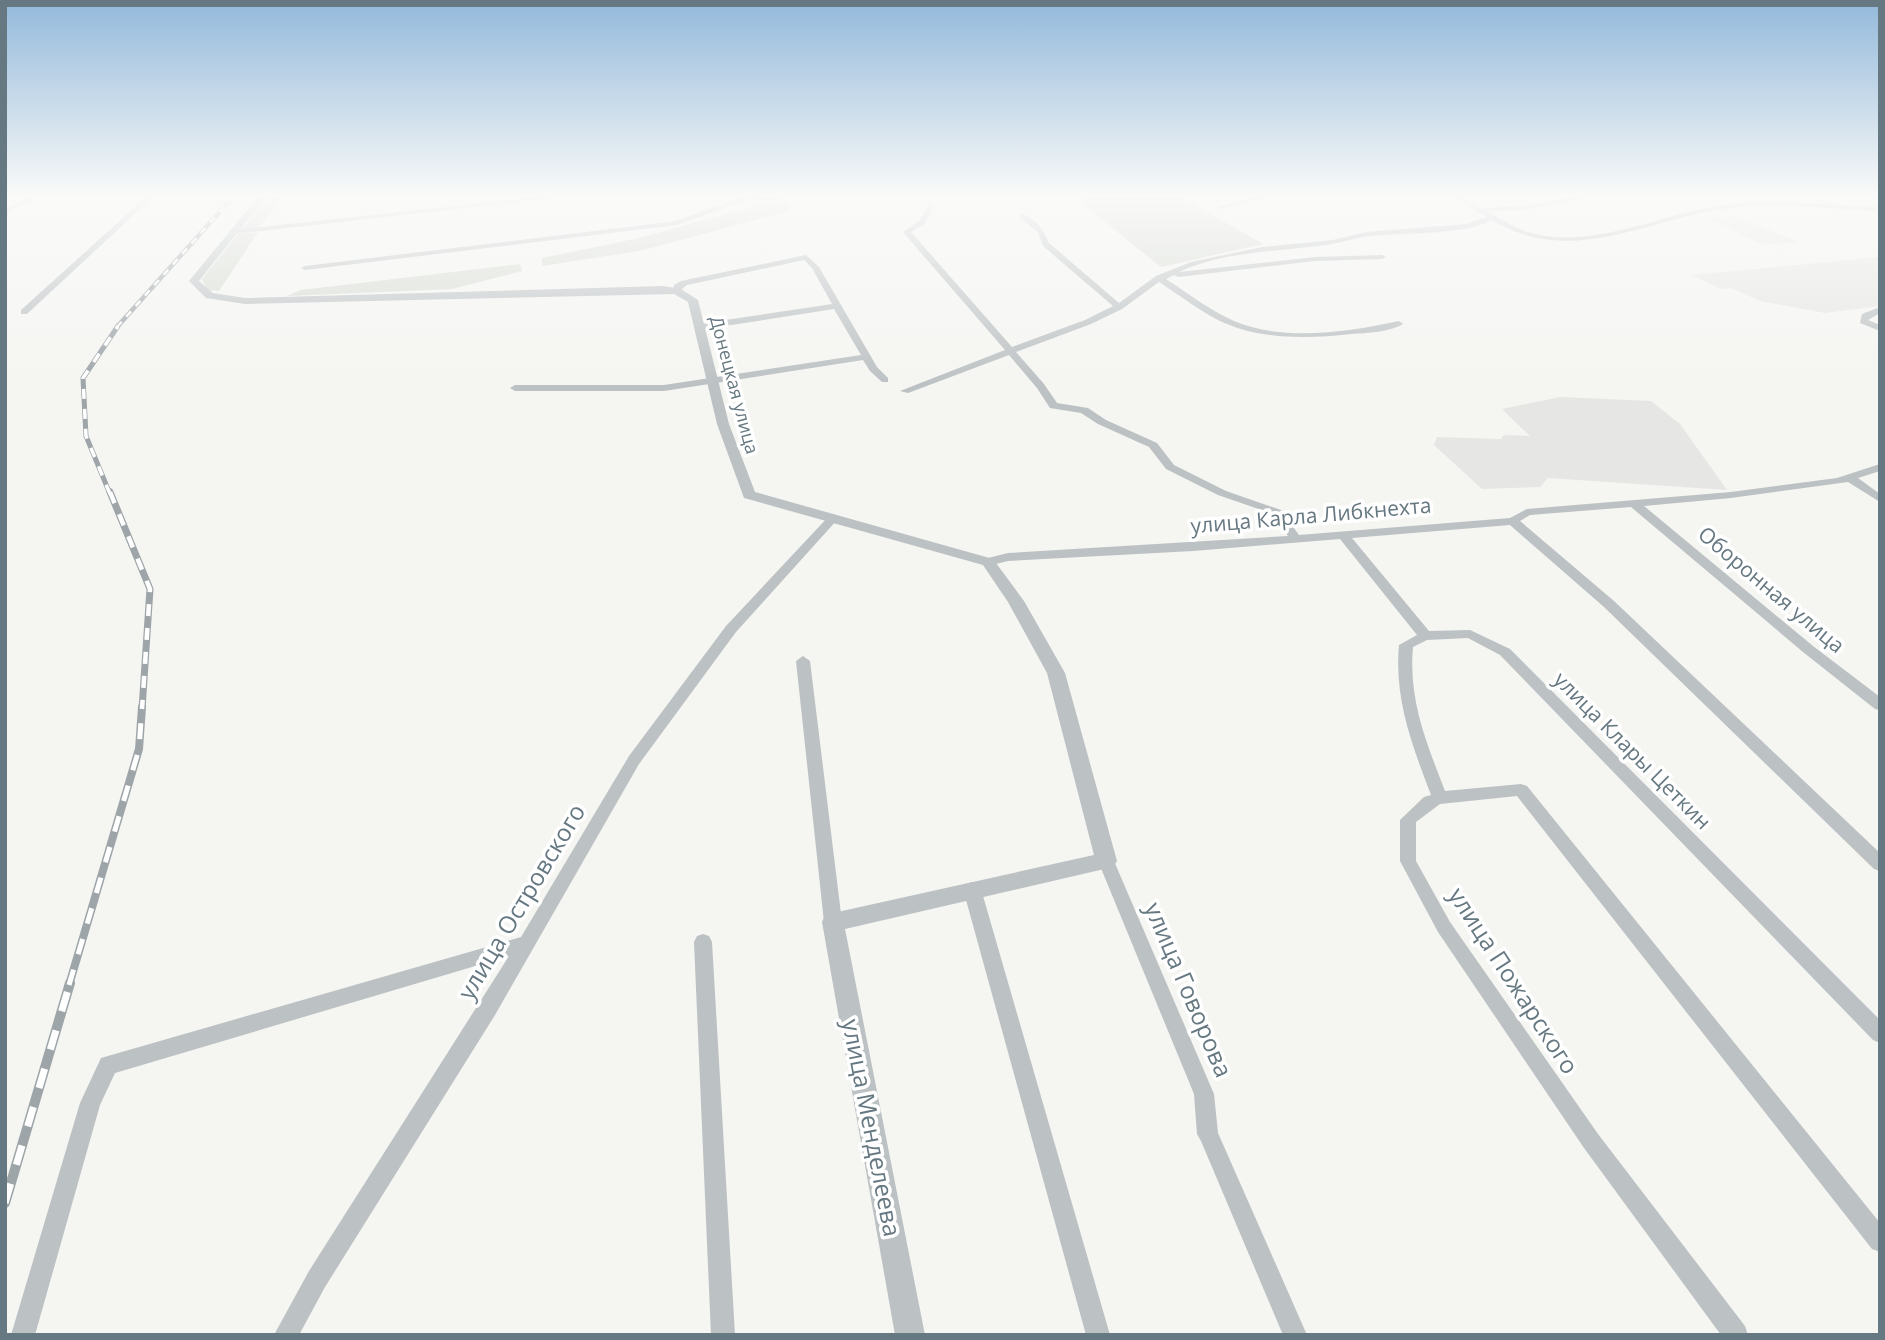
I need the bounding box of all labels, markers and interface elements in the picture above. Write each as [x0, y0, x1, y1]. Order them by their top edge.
street label: Донецкая улица [705, 313, 765, 456]
street label: улица Карла Либкнехта [1189, 491, 1433, 539]
street label: Оборонная улица [1693, 520, 1851, 659]
street label: улица Клары Цеткин [1548, 666, 1717, 835]
street label: улица Островского [449, 797, 592, 1005]
street label: улица Пожарского [1442, 880, 1587, 1080]
street label: улица Говорова [1138, 897, 1241, 1082]
street label: улица Менделеева [835, 1016, 910, 1239]

